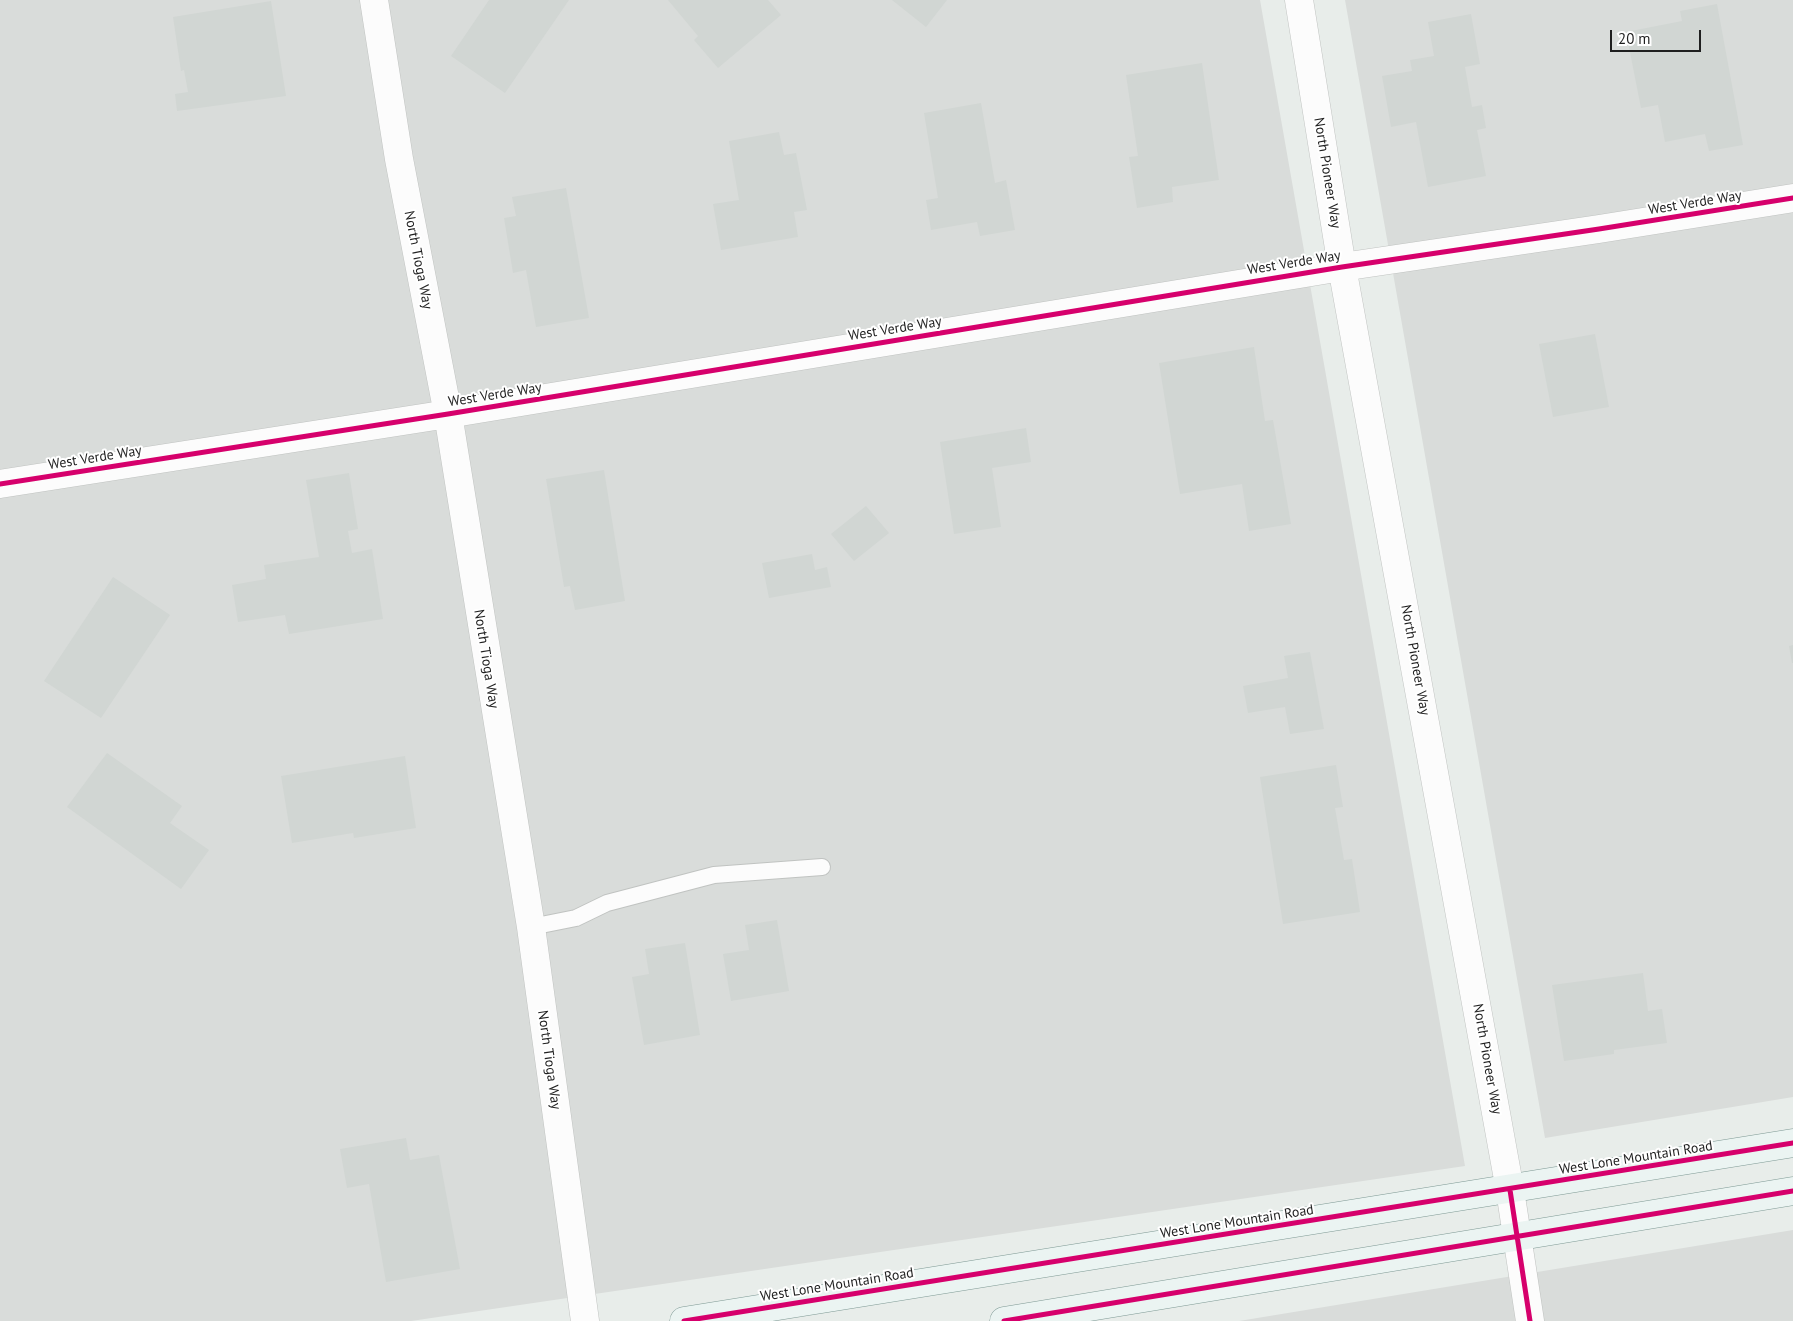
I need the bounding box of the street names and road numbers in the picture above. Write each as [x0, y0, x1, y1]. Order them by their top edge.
street label: North Pioneer Way [1310, 116, 1344, 230]
street label: West Verde Way [1647, 187, 1743, 219]
street label: North Tioga Way [400, 209, 436, 311]
street label: West Verde Way [1246, 247, 1342, 279]
street label: West Verde Way [847, 313, 943, 345]
street label: West Verde Way [447, 379, 543, 411]
street label: West Verde Way [47, 442, 143, 474]
street label: North Pioneer Way [1397, 603, 1433, 717]
street label: North Tioga Way [470, 608, 502, 710]
street label: North Pioneer Way [1469, 1002, 1505, 1116]
street label: North Tioga Way [534, 1009, 564, 1111]
street label: West Lone Mountain Road [1558, 1138, 1714, 1178]
street label: West Lone Mountain Road [1159, 1202, 1315, 1242]
street label: West Lone Mountain Road [759, 1265, 915, 1305]

